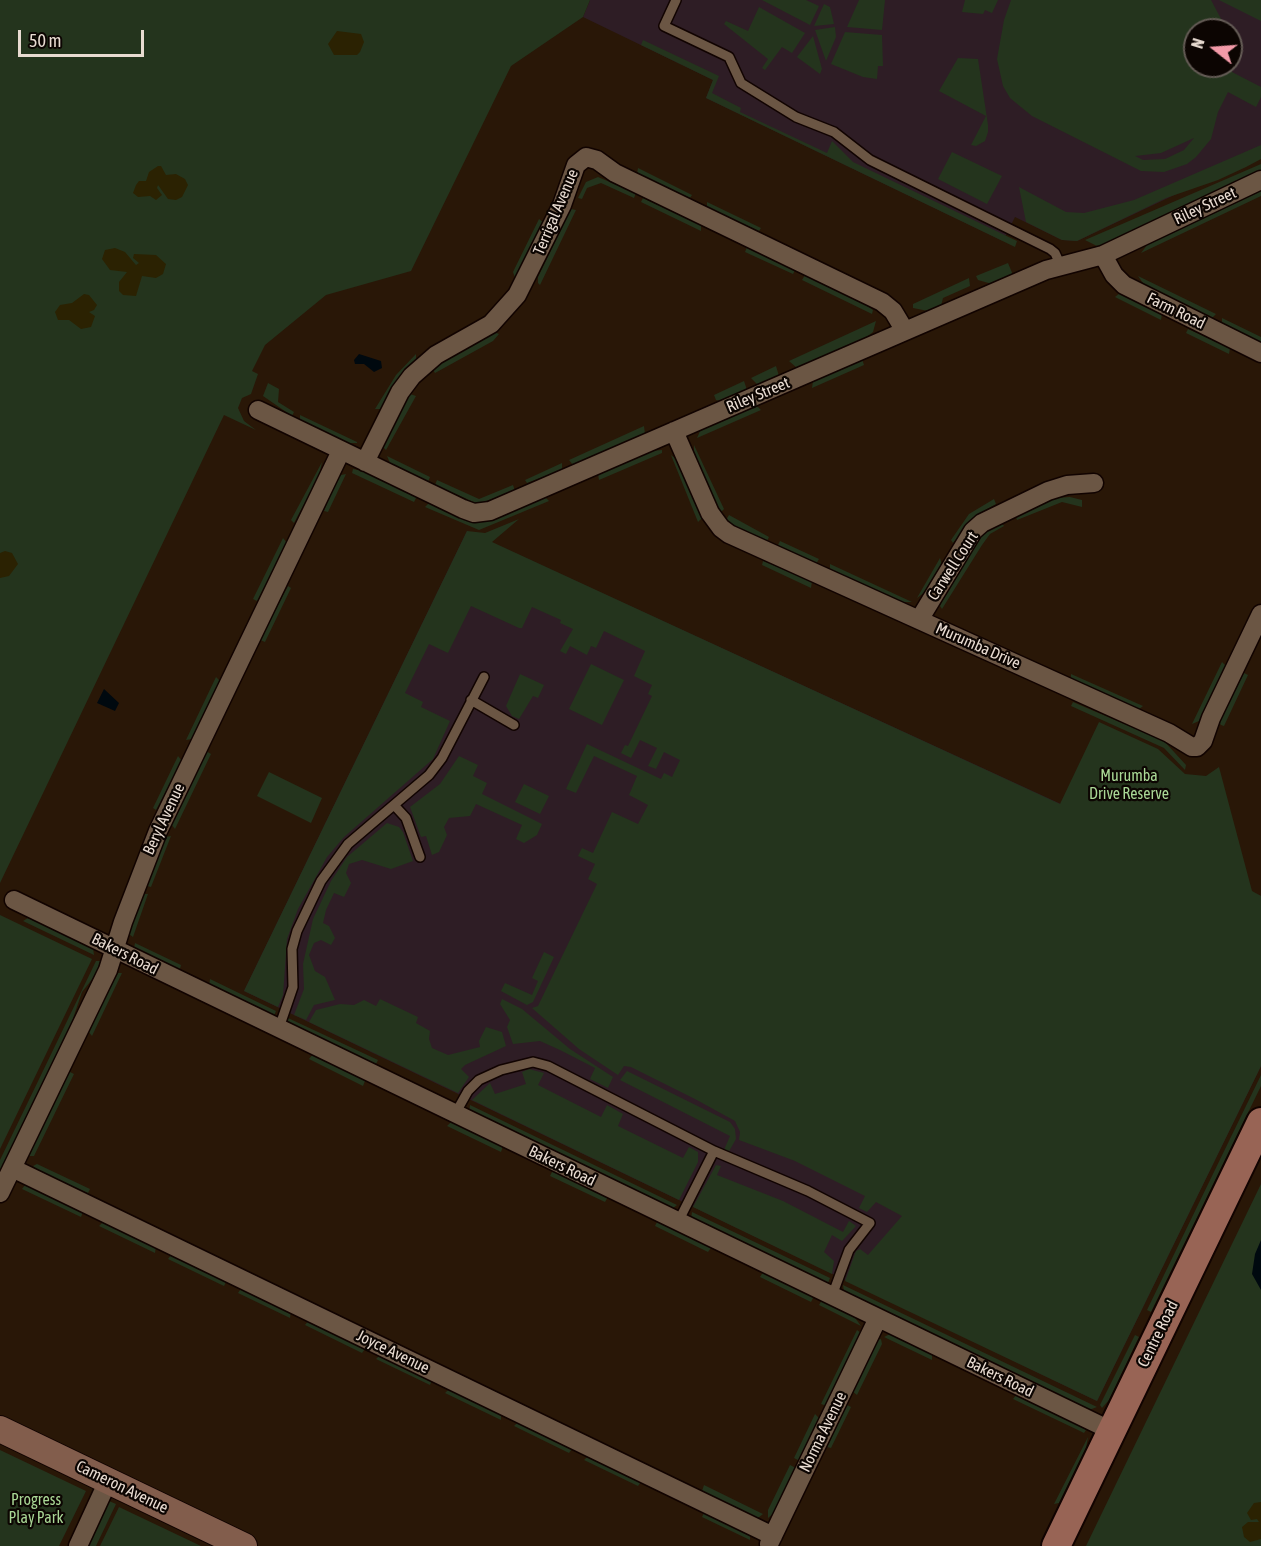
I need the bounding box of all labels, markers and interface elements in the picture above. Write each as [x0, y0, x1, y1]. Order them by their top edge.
scale bar [21, 18, 147, 56]
north arrow [1183, 18, 1243, 78]
text: 50 m [29, 30, 61, 51]
text: N [1188, 36, 1208, 50]
street label: Terrigal Avenue [529, 166, 583, 258]
street label: Riley Street [1171, 183, 1239, 229]
street label: Farm Road [1144, 289, 1208, 333]
street label: Riley Street [724, 373, 792, 417]
street label: Carwell Court [924, 528, 982, 604]
street label: Murumba Drive [933, 619, 1023, 673]
park label: Murumba Drive Reserve [1089, 766, 1169, 804]
street label: Beryl Avenue [139, 780, 189, 858]
street label: Bakers Road [89, 929, 161, 979]
street label: Bakers Road [525, 1142, 599, 1190]
street label: Centre Road [1134, 1298, 1182, 1370]
street label: Joyce Avenue [353, 1326, 433, 1378]
street label: Bakers Road [963, 1353, 1037, 1401]
street label: Norma Avenue [795, 1389, 851, 1475]
street label: Cameron Avenue [73, 1456, 171, 1518]
park label: Progress Play Park [8, 1490, 64, 1528]

